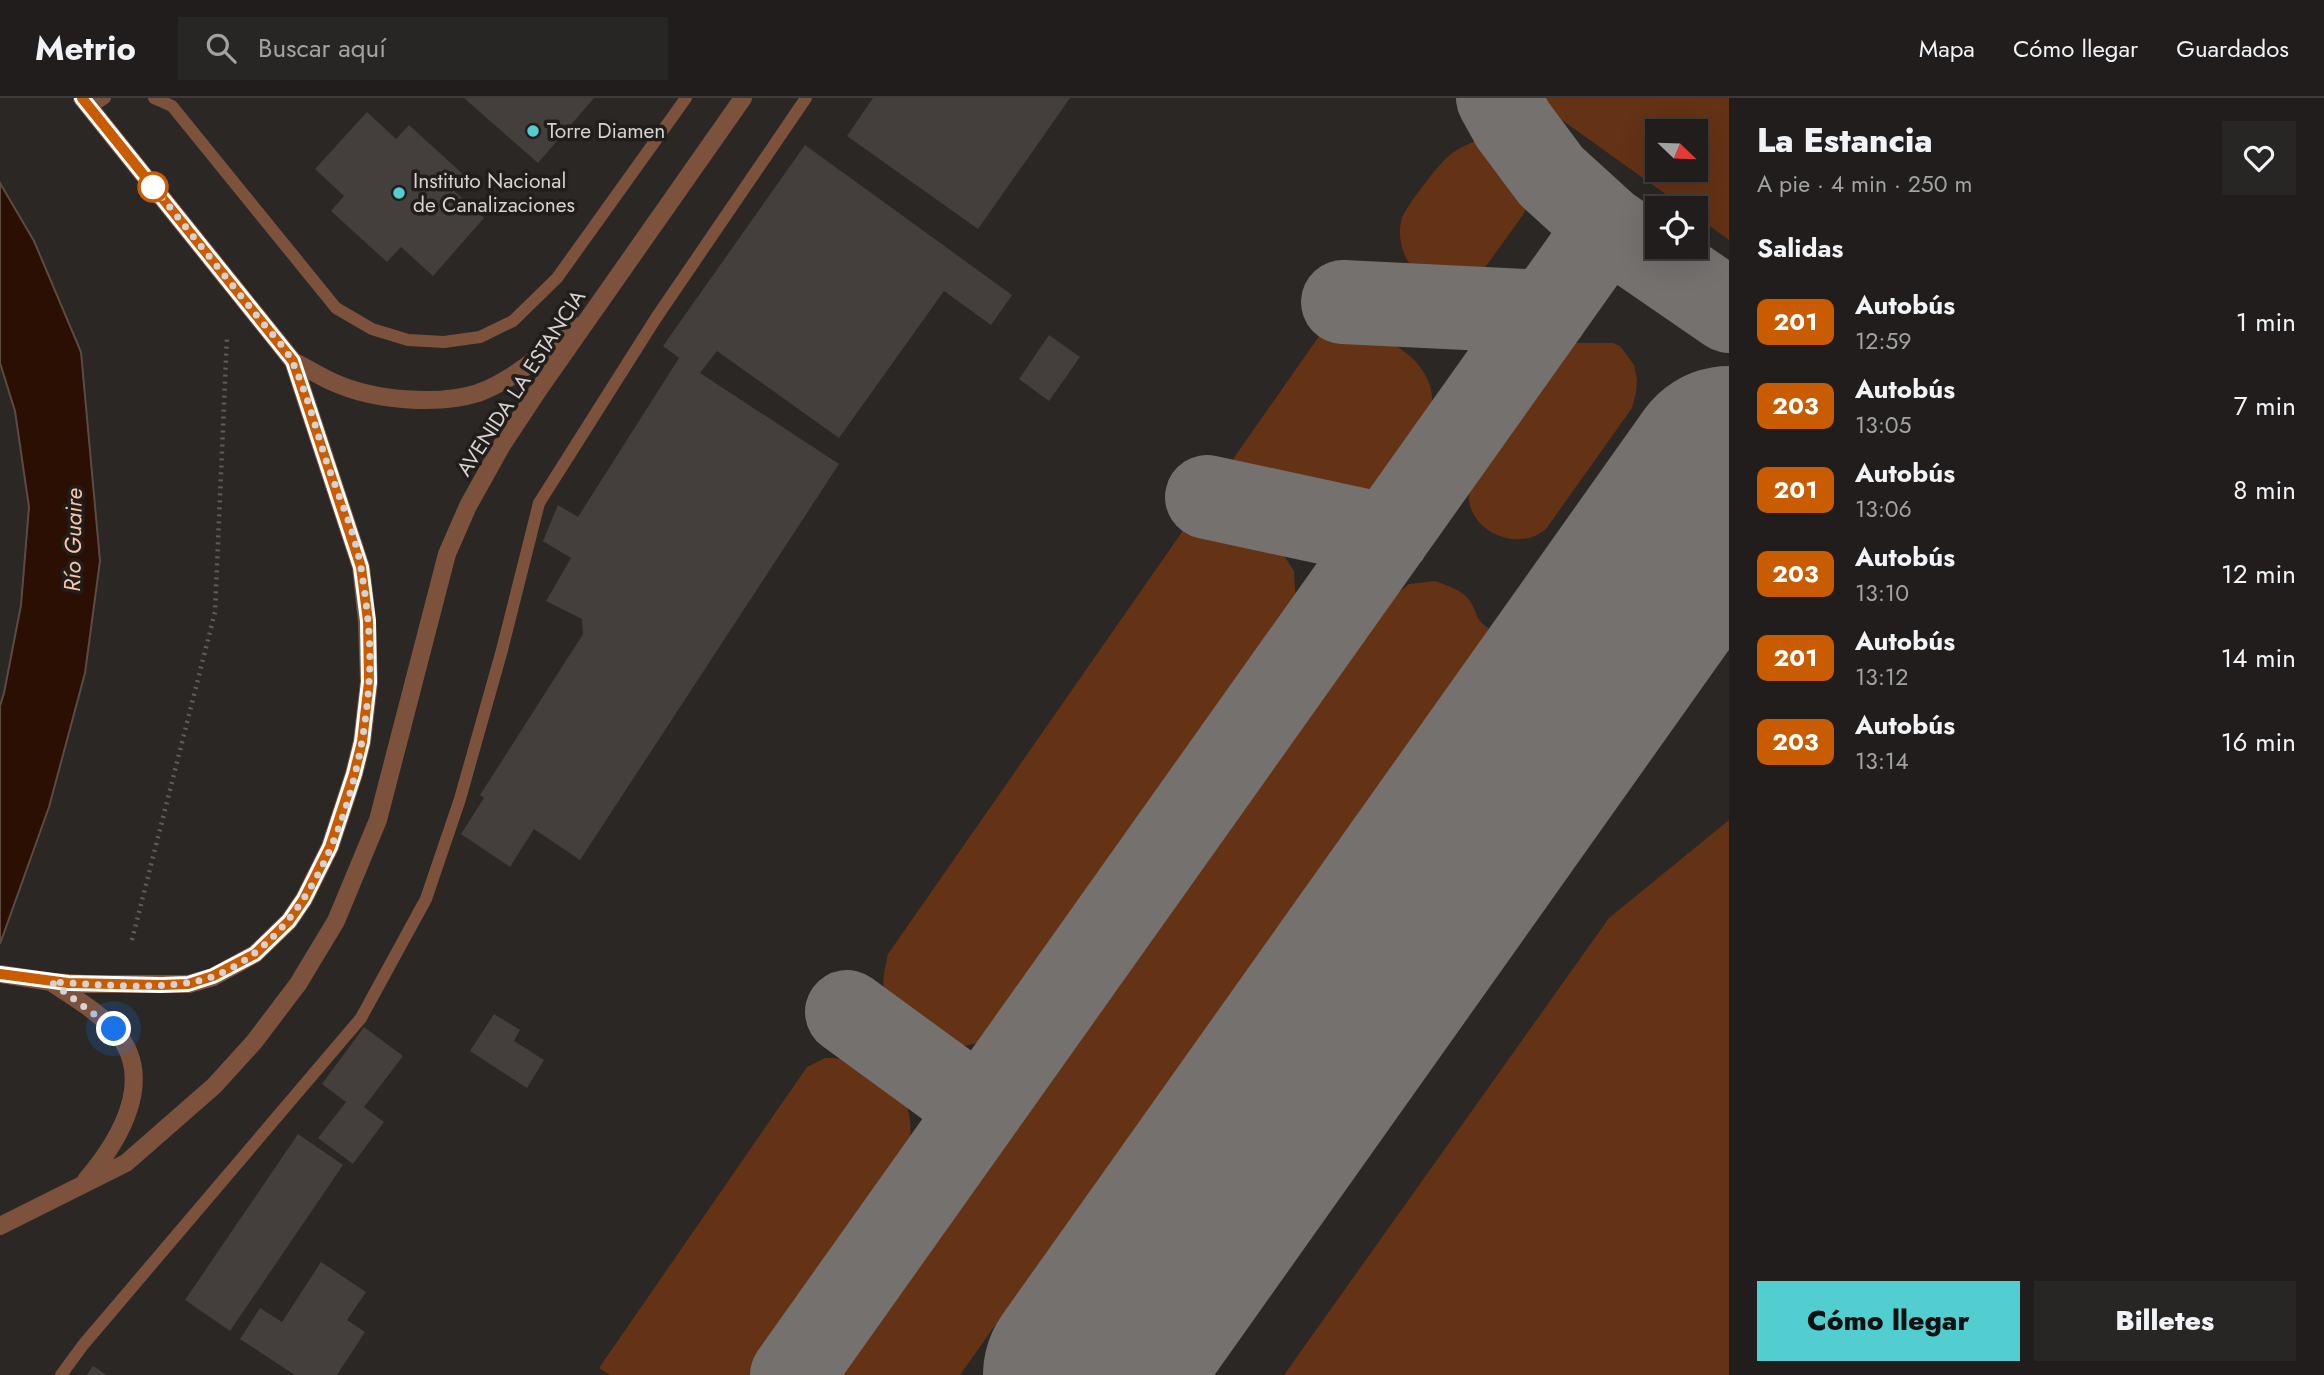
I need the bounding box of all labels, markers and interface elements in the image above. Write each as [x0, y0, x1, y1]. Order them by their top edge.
search box [178, 17, 668, 80]
text: Metrio [35, 25, 136, 72]
icon: search [202, 29, 240, 67]
text: Buscar aquí [258, 29, 386, 67]
text: Mapa [1919, 31, 1975, 66]
text: Cómo llegar [2013, 31, 2138, 66]
text: Guardados [2176, 31, 2289, 66]
place label: Torre Diamen [547, 116, 665, 146]
text: La Estancia [1757, 117, 1933, 164]
north arrow [1645, 119, 1708, 182]
map controls [1645, 119, 1708, 259]
button: heart [2222, 121, 2296, 195]
marker: Torre Diamen [525, 123, 541, 139]
place label: Instituto Nacional de Canalizaciones [413, 166, 575, 220]
text: A pie · 4 min · 250 m [1757, 167, 1972, 201]
unlabelled marker [138, 172, 168, 202]
marker: Instituto Nacional de Canalizaciones [391, 185, 407, 201]
button: locate [1645, 196, 1708, 259]
text: Salidas [1757, 229, 1843, 267]
street label: AVENIDA LA ESTANCIA [449, 284, 593, 482]
text: Autobús [1855, 286, 1955, 324]
text: 1 min [2236, 303, 2296, 341]
text: 201 [1774, 304, 1817, 339]
text: 12:59 [1855, 324, 1912, 358]
text: Autobús [1855, 370, 1955, 408]
text: 7 min [2234, 387, 2296, 425]
text: 203 [1772, 388, 1819, 423]
text: 13:05 [1855, 408, 1912, 442]
text: Autobús [1855, 454, 1955, 492]
text: 8 min [2233, 471, 2296, 509]
text: 201 [1774, 472, 1817, 507]
water label: Río Guaire [55, 487, 91, 592]
text: 13:06 [1855, 492, 1912, 526]
text: Autobús [1855, 538, 1955, 576]
text: 12 min [2221, 555, 2296, 593]
text: 203 [1772, 556, 1819, 591]
text: 13:10 [1855, 576, 1909, 610]
text: Autobús [1855, 622, 1955, 660]
text: 14 min [2221, 639, 2296, 677]
text: 201 [1774, 640, 1817, 675]
text: 13:12 [1855, 660, 1908, 694]
text: Autobús [1855, 706, 1955, 744]
text: 16 min [2221, 723, 2296, 761]
text: 203 [1772, 724, 1819, 759]
text: 13:14 [1855, 744, 1909, 778]
your location [96, 1011, 131, 1046]
button: Cómo llegar [1757, 1281, 2020, 1361]
button: Billetes [2034, 1281, 2296, 1361]

